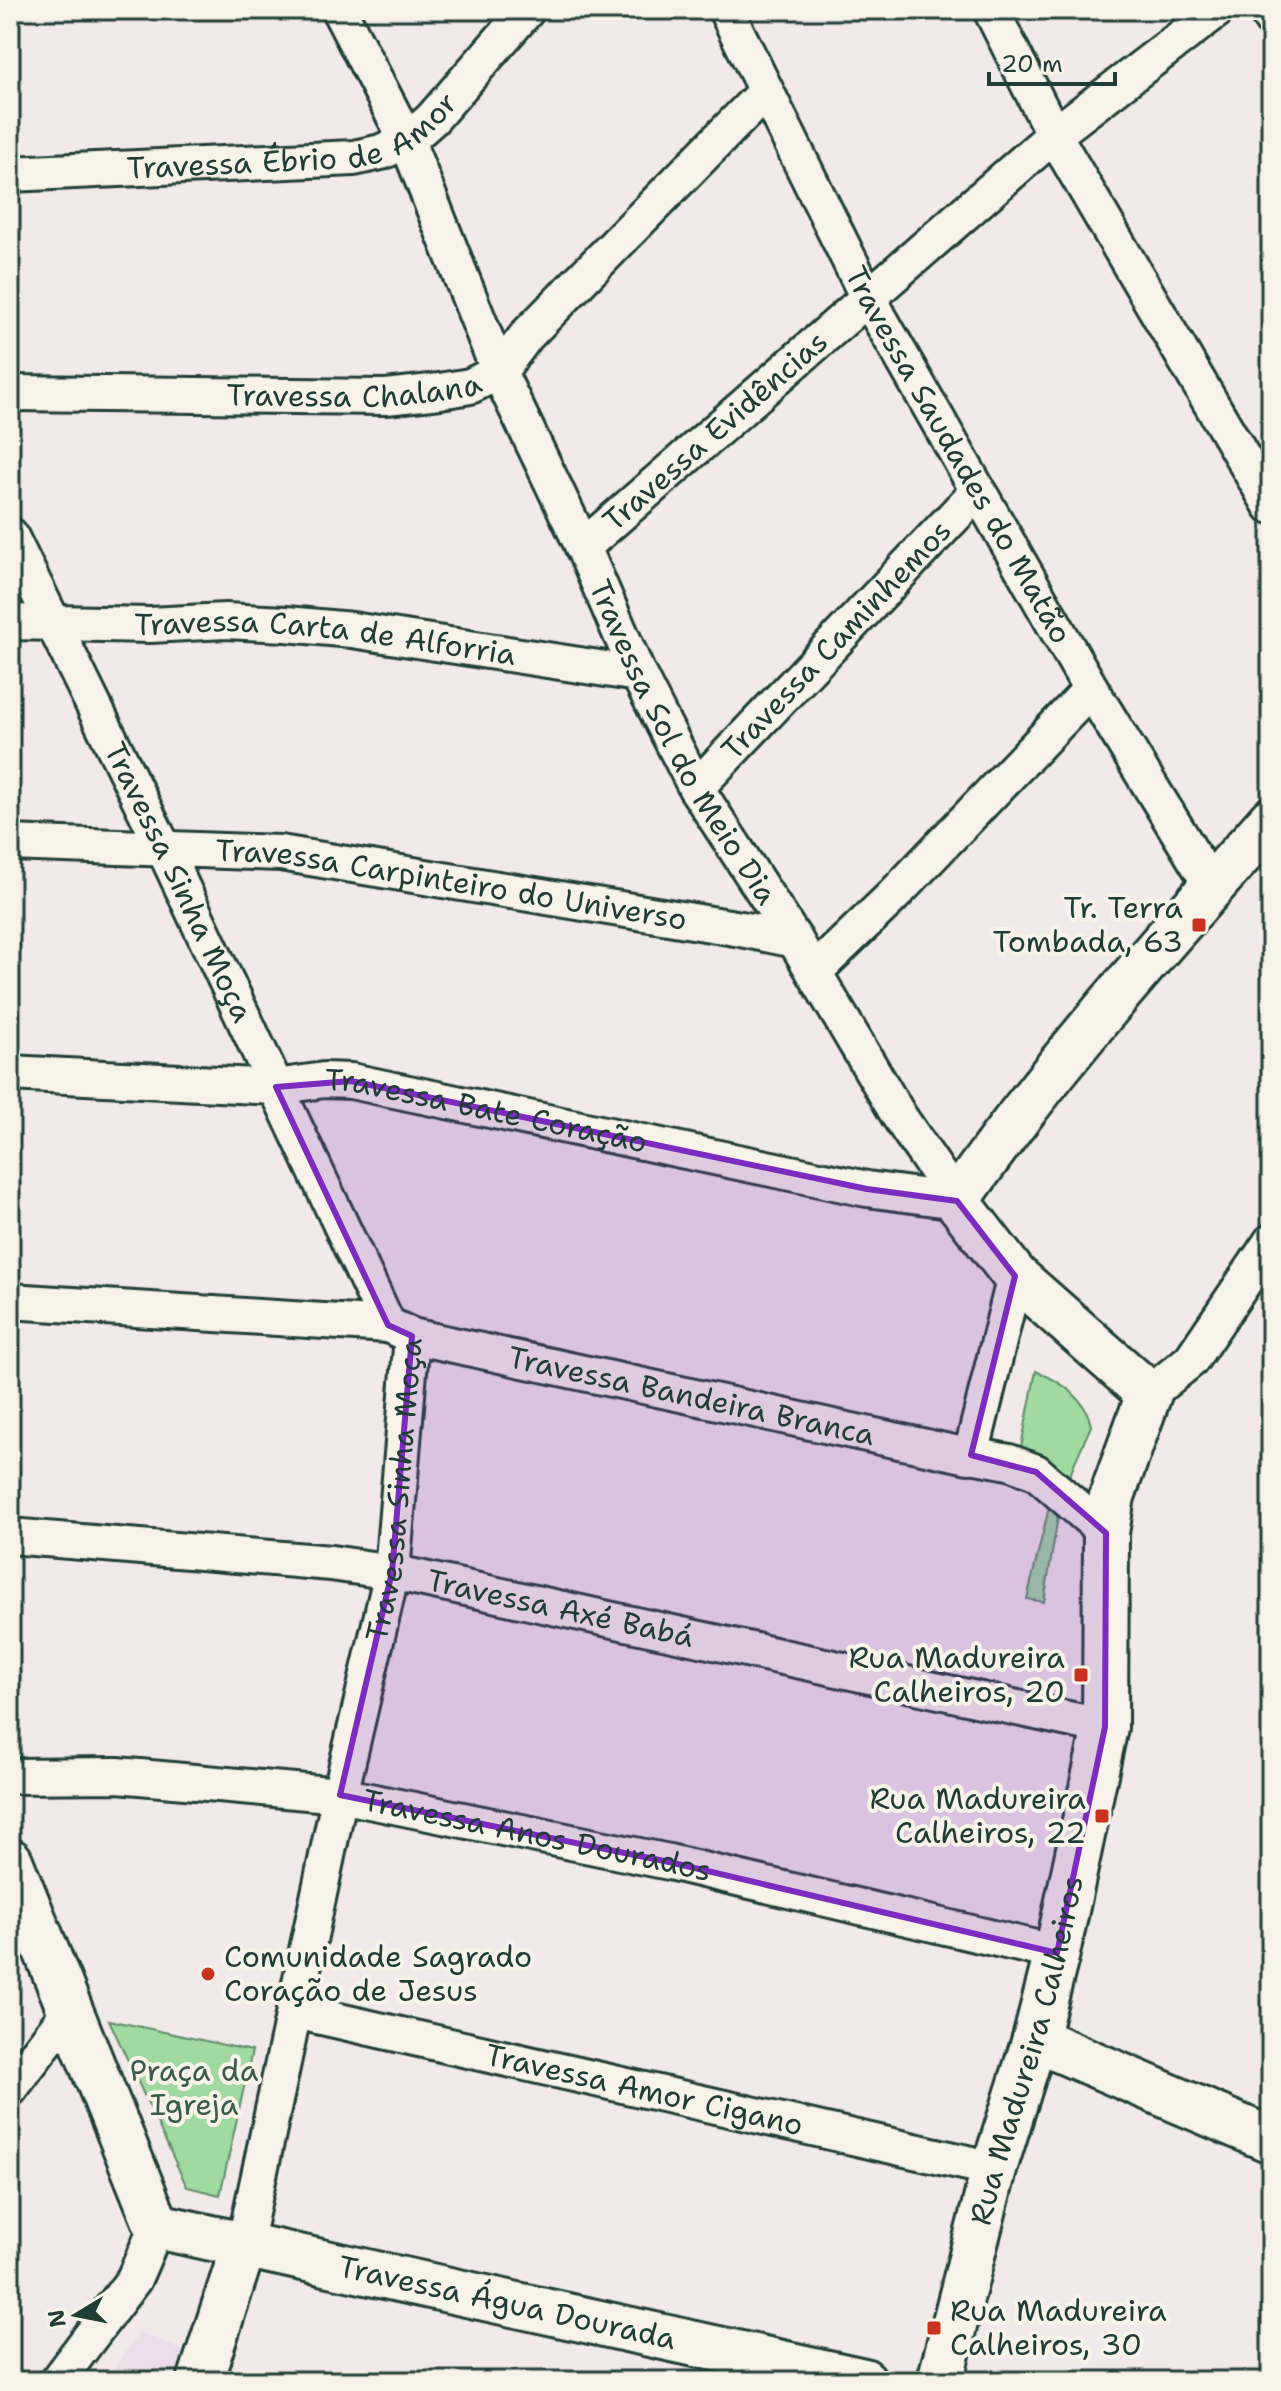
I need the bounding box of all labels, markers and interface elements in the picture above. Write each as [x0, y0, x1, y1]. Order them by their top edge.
scale bar [989, 36, 1115, 86]
text: 20 m [1001, 48, 1063, 80]
street label: Travessa Ébrio de Amor [126, 83, 466, 189]
street label: Travessa Saudades do Matão [835, 259, 1082, 651]
street label: Travessa Evidências [594, 321, 836, 540]
street label: Travessa Chalana [226, 362, 489, 418]
street label: Travessa Caminhemos [712, 511, 960, 769]
street label: Travessa Sol do Meio Dia [580, 573, 788, 913]
street label: Travessa Carta de Alforria [134, 600, 519, 675]
street label: Travessa Sinha Moça [95, 735, 264, 1029]
street label: Travessa Carpinteiro do Universo [215, 830, 690, 940]
place label: Tr. Terra Tombada, 63 [993, 887, 1183, 962]
marker: Tr. Terra Tombada, 63 [1190, 916, 1208, 934]
street label: Travessa Bate Coração [324, 1059, 651, 1162]
street label: Travessa Sinha Moça [355, 1336, 432, 1646]
street label: Travessa Bandeira Branca [504, 1336, 879, 1455]
street label: Travessa Axé Babá [423, 1559, 698, 1657]
place label: Rua Madureira Calheiros, 20 [848, 1637, 1065, 1712]
marker: Rua Madureira Calheiros, 20 [1072, 1666, 1090, 1684]
place label: Rua Madureira Calheiros, 22 [869, 1778, 1086, 1853]
street label: Travessa Anos Dourados [359, 1779, 715, 1891]
marker: Rua Madureira Calheiros, 22 [1093, 1807, 1111, 1825]
street label: Rua Madureira Calheiros [960, 1872, 1093, 2229]
place label: Comunidade Sagrado Coração de Jesus [224, 1936, 532, 2011]
marker: Comunidade Sagrado Coração de Jesus [199, 1965, 217, 1983]
street label: Travessa Amor Cigano [481, 2034, 807, 2145]
park label: Praça da Igreja [130, 2050, 259, 2125]
street label: Travessa Água Dourada [335, 2245, 680, 2359]
north arrow [36, 2275, 116, 2355]
place label: Rua Madureira Calheiros, 30 [950, 2290, 1167, 2365]
text: N [41, 2307, 73, 2329]
marker: Rua Madureira Calheiros, 30 [925, 2319, 943, 2337]

